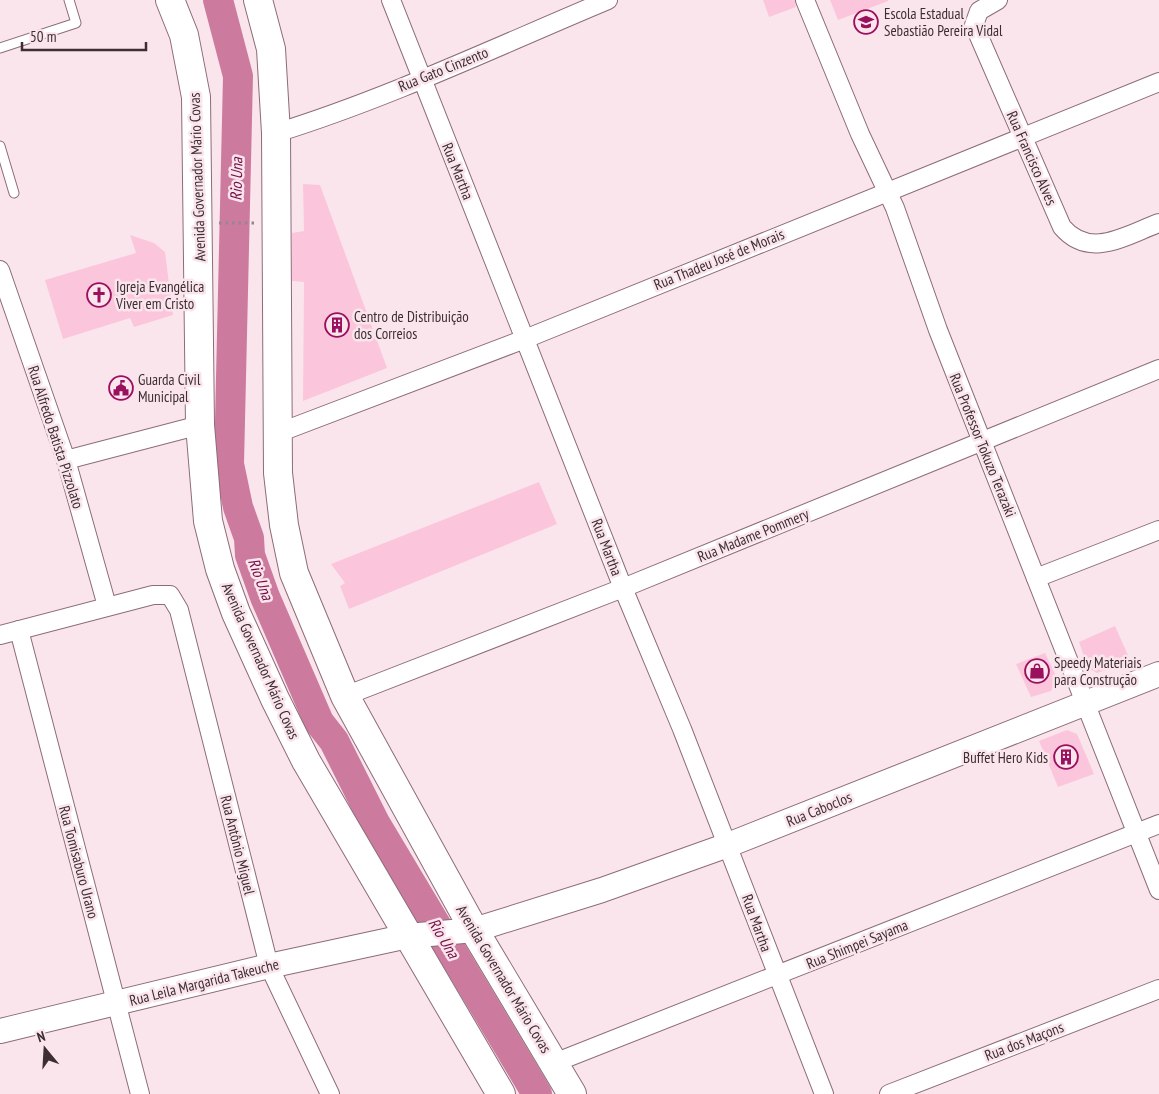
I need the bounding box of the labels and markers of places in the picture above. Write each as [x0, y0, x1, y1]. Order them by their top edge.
place label: Escola Estadual Sebastião Pereira Vidal [884, 4, 1003, 40]
school or university icon: Escola Estadual Sebastião Pereira Vidal [853, 9, 879, 35]
place label: Igreja Evangélica Viver em Cristo [115, 277, 204, 313]
church icon: Igreja Evangélica Viver em Cristo [86, 282, 112, 308]
place label: Centro de Distribuição dos Correios [354, 307, 469, 343]
building icon: Centro de Distribuição dos Correios [324, 312, 350, 338]
place label: Guarda Civil Municipal [138, 370, 201, 406]
public building icon: Guarda Civil Municipal [108, 375, 134, 401]
place label: Speedy Materiais para Construção [1054, 653, 1142, 689]
shop icon: Speedy Materiais para Construção [1024, 658, 1050, 684]
building icon: Buffet Hero Kids [1053, 744, 1079, 770]
place label: Buffet Hero Kids [963, 748, 1048, 767]

